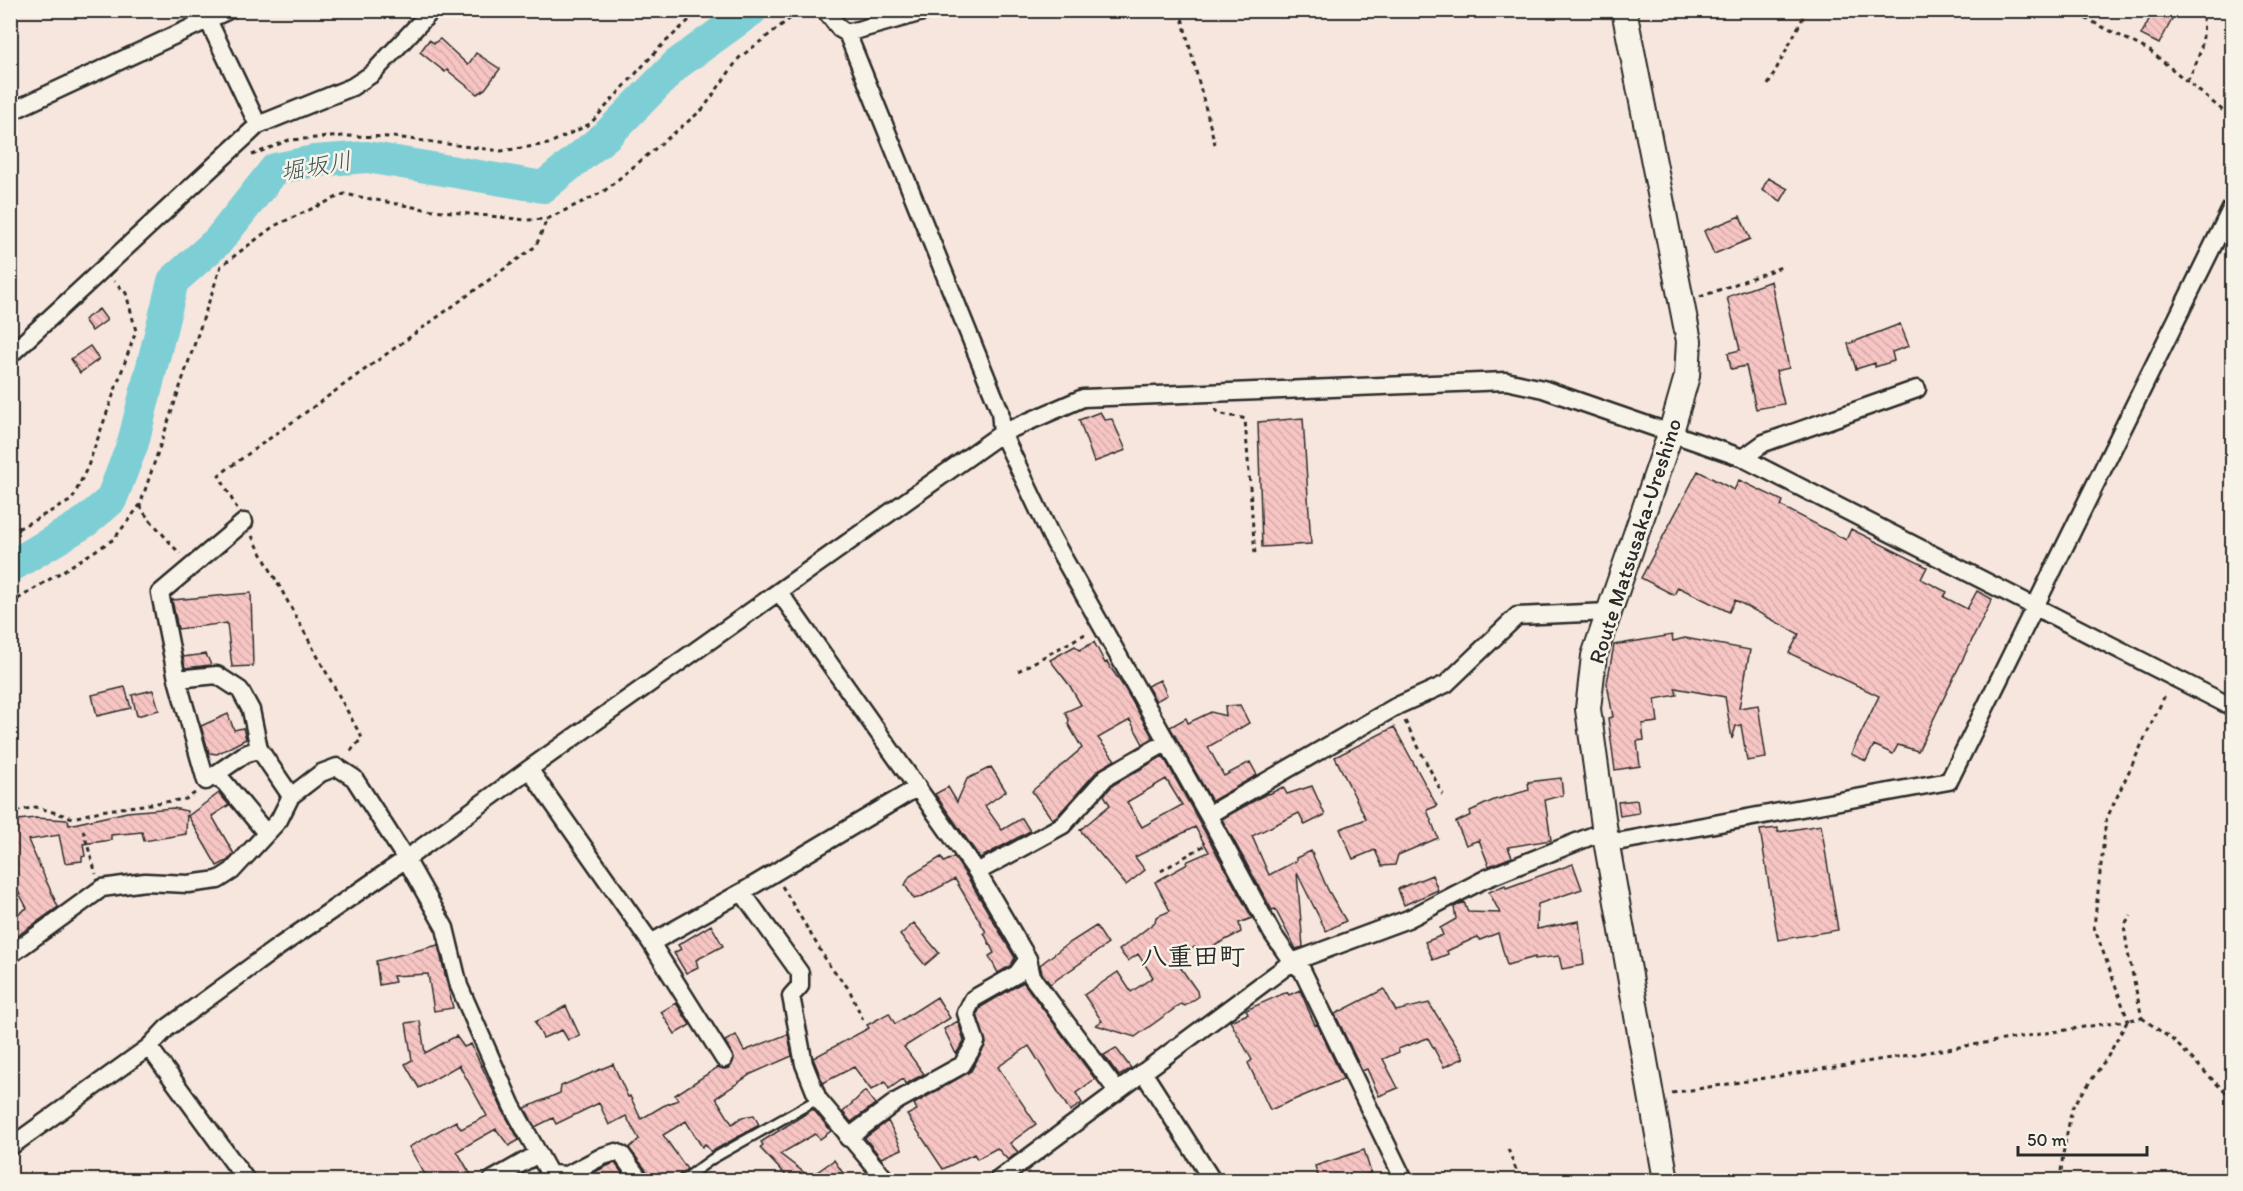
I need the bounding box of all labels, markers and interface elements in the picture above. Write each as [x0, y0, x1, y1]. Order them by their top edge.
water label: 堀坂川 [278, 145, 354, 187]
street label: Route Matsusaka-Ureshino [1583, 415, 1687, 667]
district label: 八重田町 [1141, 940, 1245, 972]
scale bar [2018, 1119, 2147, 1157]
text: 50 m [2027, 1129, 2067, 1151]

